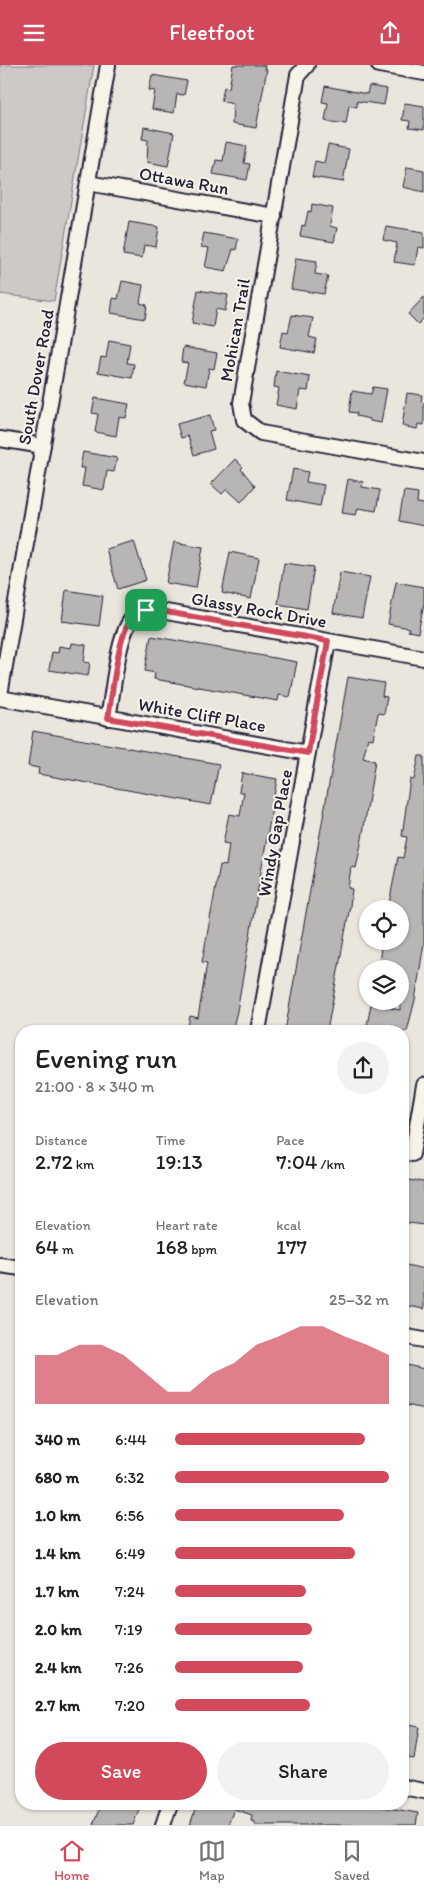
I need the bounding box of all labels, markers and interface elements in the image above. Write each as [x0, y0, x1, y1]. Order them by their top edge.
icon: menu [20, 19, 48, 47]
text: Fleetfoot [169, 19, 255, 46]
icon: share [376, 19, 404, 47]
street label: Ottawa Run [137, 162, 231, 200]
street label: Mohican Trail [215, 277, 255, 383]
street label: South Dover Road [13, 307, 59, 446]
street label: Glassy Rock Drive [190, 587, 328, 633]
pin [125, 589, 167, 631]
icon: arrive [132, 596, 160, 624]
street label: White Cliff Place [136, 693, 268, 737]
street label: Windy Gap Place [253, 767, 297, 899]
map controls [359, 900, 409, 1010]
button: locate [359, 900, 409, 950]
button: layers [359, 960, 409, 1010]
text: Evening run [35, 1041, 177, 1075]
button: share [337, 1042, 389, 1094]
text: 21:00 · 8 × 340 m [35, 1077, 155, 1096]
text: Distance [35, 1132, 87, 1149]
text: Time [156, 1132, 186, 1149]
text: Pace [276, 1132, 304, 1149]
text: 2.72 [35, 1149, 73, 1174]
text: 19:13 [156, 1149, 203, 1174]
text: 7:04 [276, 1149, 317, 1174]
text: km [73, 1156, 94, 1173]
text: /km [317, 1156, 345, 1173]
text: Elevation [35, 1217, 91, 1234]
text: Heart rate [156, 1217, 218, 1234]
text: kcal [276, 1217, 301, 1234]
text: 64 [35, 1234, 59, 1259]
text: 168 [156, 1234, 188, 1259]
text: 177 [276, 1234, 307, 1259]
text: m [59, 1241, 74, 1258]
text: bpm [188, 1241, 217, 1258]
text: Elevation [35, 1290, 99, 1309]
text: 25–32 m [329, 1290, 389, 1309]
text: 340 m [35, 1430, 80, 1449]
text: 6:44 [115, 1430, 147, 1449]
text: 680 m [35, 1468, 79, 1487]
text: 6:32 [115, 1468, 145, 1487]
text: 1.0 km [35, 1506, 81, 1525]
text: 6:56 [115, 1506, 144, 1525]
text: 1.4 km [35, 1544, 81, 1563]
text: 6:49 [115, 1544, 145, 1563]
text: 1.7 km [35, 1582, 79, 1601]
text: 7:24 [115, 1582, 145, 1601]
text: 2.0 km [35, 1620, 82, 1639]
text: 7:19 [115, 1620, 143, 1639]
text: 2.4 km [35, 1658, 82, 1677]
text: 7:26 [115, 1658, 144, 1677]
text: 2.7 km [35, 1696, 80, 1715]
text: 7:20 [115, 1696, 145, 1715]
button: Save [35, 1742, 207, 1800]
button: Share [217, 1742, 389, 1800]
tab: Home [54, 1837, 89, 1884]
tab: Map [198, 1837, 226, 1884]
tab: Saved [334, 1837, 370, 1884]

